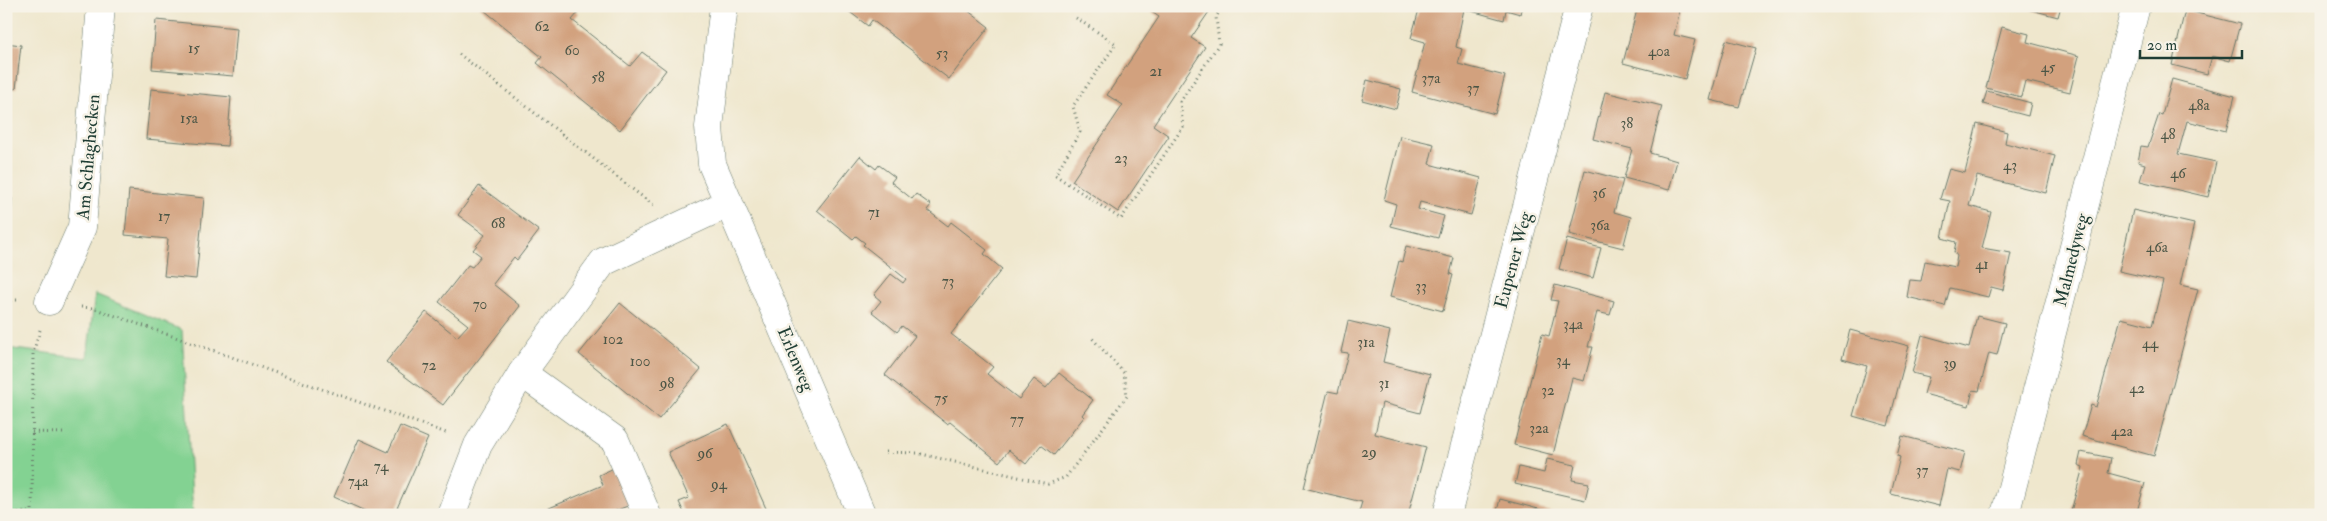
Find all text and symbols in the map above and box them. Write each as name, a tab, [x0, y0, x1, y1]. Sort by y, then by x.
house number: 62	[534, 17, 550, 36]
scale bar	[2140, 28, 2242, 60]
text: 20 m	[2147, 36, 2177, 55]
house number: 15	[188, 39, 200, 58]
house number: 60	[564, 41, 580, 60]
house number: 40a	[1648, 42, 1671, 61]
house number: 53	[936, 44, 948, 63]
house number: 45	[2041, 58, 2056, 77]
house number: 21	[1150, 62, 1162, 81]
house number: 58	[591, 68, 605, 87]
house number: 37a	[1422, 69, 1441, 88]
house number: 37	[1467, 79, 1479, 98]
street label: Am Schlaghecken	[71, 93, 105, 222]
house number: 48a	[2188, 96, 2210, 115]
house number: 15a	[180, 109, 199, 128]
house number: 38	[1621, 114, 1633, 133]
house number: 48	[2160, 125, 2176, 144]
house number: 23	[1114, 149, 1128, 168]
house number: 43	[2003, 156, 2017, 175]
house number: 46	[2170, 164, 2187, 183]
house number: 36	[1592, 184, 1607, 203]
house number: 71	[868, 203, 880, 222]
house number: 17	[158, 207, 170, 226]
street label: Eupener Weg	[1490, 208, 1538, 311]
street label: Malmedyweg	[2049, 210, 2094, 309]
house number: 68	[491, 214, 505, 233]
house number: 36a	[1590, 216, 1611, 235]
house number: 46a	[2146, 238, 2169, 257]
house number: 41	[1975, 255, 1989, 274]
house number: 73	[942, 272, 954, 291]
house number: 33	[1415, 277, 1427, 296]
house number: 70	[473, 295, 487, 314]
house number: 34a	[1563, 315, 1584, 334]
street label: Erlenweg	[772, 323, 820, 396]
house number: 102	[603, 330, 624, 349]
house number: 31a	[1357, 333, 1375, 352]
house number: 44	[2142, 334, 2159, 353]
house number: 34	[1556, 351, 1571, 370]
house number: 100	[630, 352, 650, 371]
house number: 39	[1943, 354, 1957, 373]
house number: 72	[422, 356, 437, 375]
house number: 98	[659, 374, 674, 393]
house number: 31	[1378, 374, 1390, 393]
house number: 42	[2129, 379, 2145, 398]
house number: 32	[1541, 381, 1555, 400]
house number: 75	[934, 389, 948, 408]
house number: 77	[1010, 410, 1024, 429]
house number: 32a	[1529, 419, 1550, 438]
house number: 42a	[2111, 422, 2134, 441]
house number: 29	[1361, 443, 1377, 462]
house number: 96	[696, 444, 714, 463]
house number: 74	[374, 457, 389, 476]
house number: 37	[1916, 461, 1928, 480]
house number: 74a	[348, 472, 369, 491]
house number: 94	[710, 475, 728, 494]

